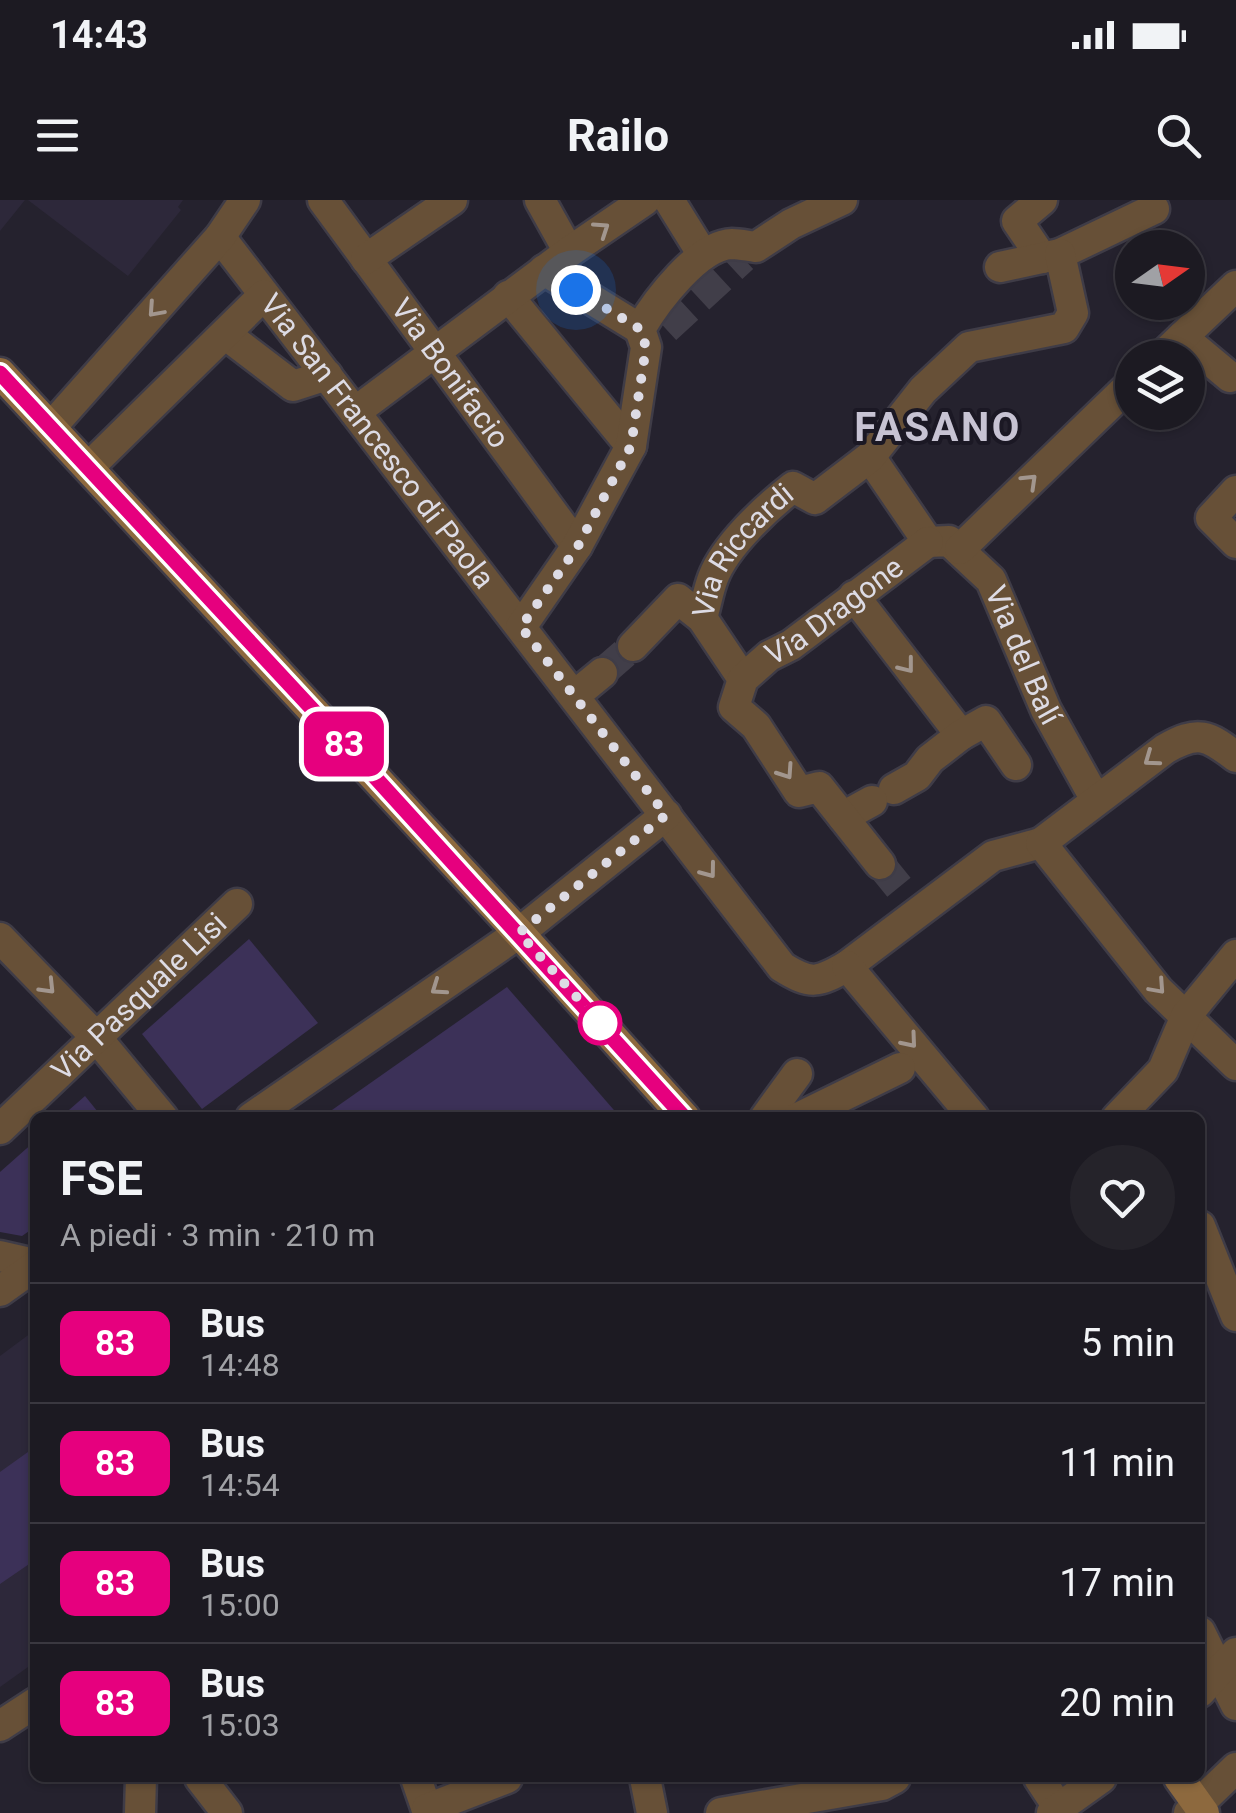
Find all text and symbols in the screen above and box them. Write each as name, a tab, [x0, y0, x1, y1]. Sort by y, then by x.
text: 14:43	[50, 13, 148, 57]
icon: menu	[30, 108, 85, 163]
icon: search	[1151, 108, 1206, 163]
text: Railo	[567, 109, 669, 162]
one-way arrow	[591, 223, 610, 241]
north arrow	[1115, 230, 1205, 320]
map controls	[1115, 230, 1205, 430]
your location	[551, 265, 601, 315]
street label: Via San Francesco di Paola	[254, 287, 502, 595]
street label: Via Bonifacio	[384, 291, 517, 455]
one-way arrow	[149, 298, 167, 317]
button: layers	[1115, 340, 1205, 430]
district label: FASANO	[854, 404, 1022, 451]
one-way arrow	[1019, 475, 1037, 493]
street label: Via Riccardi	[685, 476, 800, 621]
street label: Via Dragone	[759, 549, 910, 672]
street label: Via del Balí	[978, 580, 1069, 732]
one-way arrow	[896, 654, 913, 672]
line badge: 83	[299, 712, 389, 776]
text: 83	[324, 724, 364, 765]
one-way arrow	[1144, 747, 1162, 765]
one-way arrow	[773, 761, 792, 779]
one-way arrow	[697, 860, 714, 878]
street label: Via Pasquale Lisi	[44, 905, 233, 1087]
one-way arrow	[36, 975, 54, 993]
one-way arrow	[1146, 975, 1164, 994]
one-way arrow	[431, 976, 449, 995]
unlabelled marker	[579, 1002, 621, 1044]
one-way arrow	[898, 1029, 916, 1048]
button: heart	[1070, 1145, 1175, 1250]
text: FSE	[60, 1150, 143, 1207]
text: A piedi · 3 min · 210 m	[60, 1216, 375, 1254]
text: Bus	[200, 1302, 265, 1346]
text: 5 min	[1081, 1321, 1175, 1365]
text: 83	[95, 1323, 135, 1364]
text: 14:48	[200, 1346, 280, 1384]
text: Bus	[200, 1422, 265, 1466]
text: 11 min	[1059, 1441, 1175, 1485]
text: 83	[95, 1443, 135, 1484]
text: 14:54	[200, 1466, 280, 1504]
text: Bus	[200, 1542, 265, 1586]
text: 17 min	[1059, 1561, 1175, 1605]
text: 83	[95, 1563, 135, 1604]
text: 15:00	[200, 1586, 280, 1624]
text: Bus	[200, 1662, 265, 1706]
text: 20 min	[1059, 1681, 1175, 1725]
text: 83	[95, 1683, 135, 1724]
text: 15:03	[200, 1706, 280, 1744]

